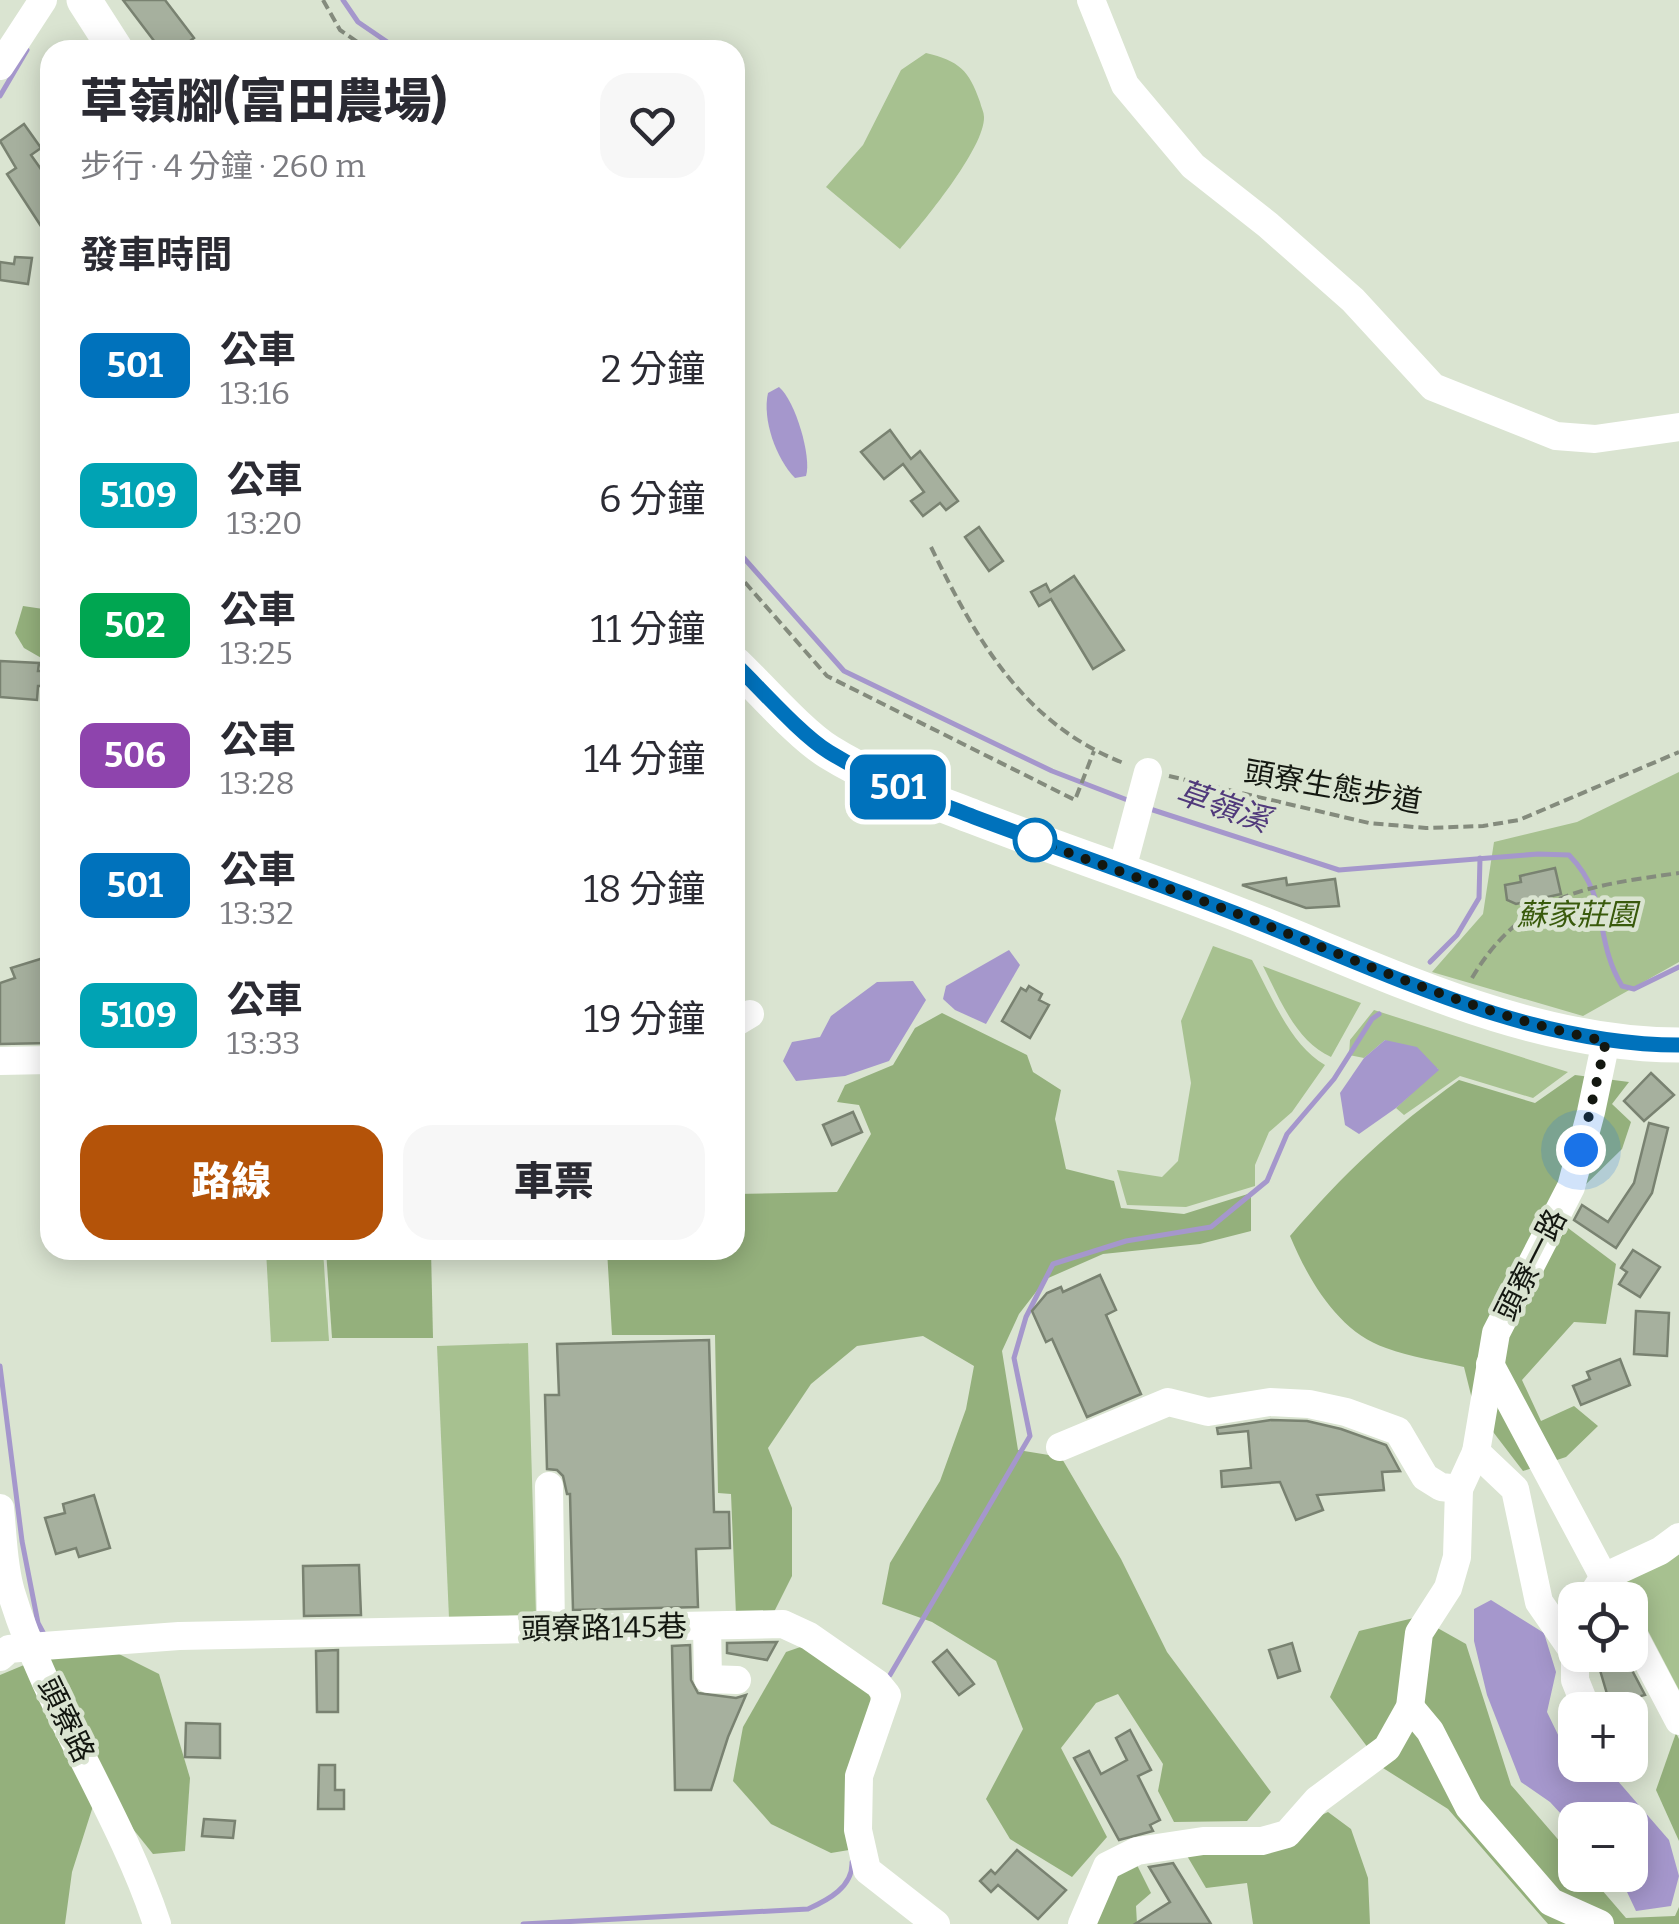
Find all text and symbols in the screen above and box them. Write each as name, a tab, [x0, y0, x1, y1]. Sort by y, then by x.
text: 草嶺腳(富田農場)	[80, 73, 447, 131]
button: heart	[600, 73, 705, 178]
text: 步行 · 4 分鐘 · 260 m	[80, 147, 366, 185]
text: 發車時間	[80, 232, 232, 278]
text: 公車	[220, 327, 296, 373]
text: 501	[107, 344, 163, 386]
text: 2 分鐘	[601, 346, 705, 392]
text: 13:16	[220, 374, 290, 412]
text: 公車	[227, 457, 303, 503]
text: 5109	[100, 474, 177, 516]
text: 6 分鐘	[599, 476, 705, 522]
text: 13:20	[227, 504, 303, 542]
text: 公車	[220, 587, 296, 633]
text: 502	[104, 604, 166, 646]
text: 11 分鐘	[591, 606, 705, 652]
text: 13:25	[220, 634, 292, 672]
text: 公車	[220, 717, 296, 763]
text: 506	[104, 734, 166, 776]
text: 14 分鐘	[584, 736, 705, 782]
line badge: 501	[840, 754, 956, 820]
street label: 頭寮生態步道	[1241, 754, 1425, 820]
text: 13:28	[220, 764, 295, 802]
text: 501	[870, 766, 926, 808]
water label: 草嶺溪	[1171, 772, 1278, 841]
unlabelled marker	[1014, 819, 1056, 861]
text: 公車	[220, 847, 296, 893]
text: 501	[107, 864, 163, 906]
text: 18 分鐘	[583, 866, 705, 912]
text: 13:32	[220, 894, 294, 932]
park label: 蘇家莊園	[1517, 897, 1641, 933]
text: 公車	[227, 977, 303, 1023]
text: 5109	[100, 994, 177, 1036]
text: 19 分鐘	[584, 996, 705, 1042]
text: 13:33	[227, 1024, 301, 1062]
button: 路線	[80, 1125, 383, 1240]
button: 車票	[403, 1125, 705, 1240]
your location	[1556, 1125, 1606, 1175]
street label: 頭寮一路	[1488, 1203, 1574, 1327]
map controls	[1558, 1582, 1648, 1892]
button: locate	[1558, 1582, 1648, 1672]
street label: 頭寮路145巷	[521, 1609, 687, 1647]
street label: 頭寮路	[30, 1672, 102, 1768]
button: +	[1558, 1692, 1648, 1782]
button: −	[1558, 1802, 1648, 1892]

